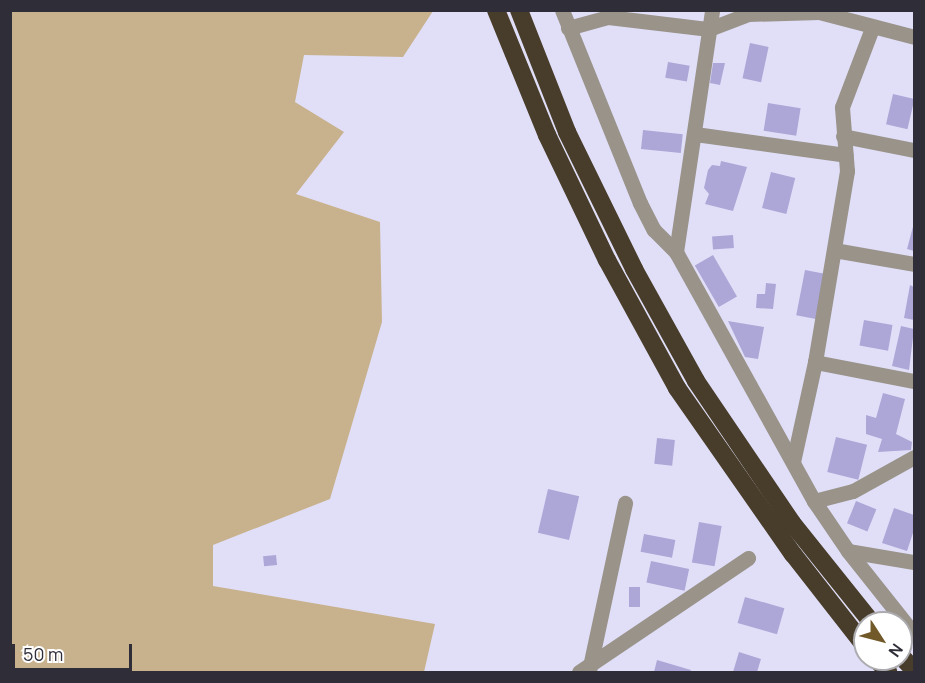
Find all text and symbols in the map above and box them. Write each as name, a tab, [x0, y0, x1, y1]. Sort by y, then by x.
north arrow	[853, 611, 913, 671]
scale bar	[15, 632, 135, 670]
text: N	[884, 639, 908, 662]
text: 50 m	[23, 642, 63, 666]

